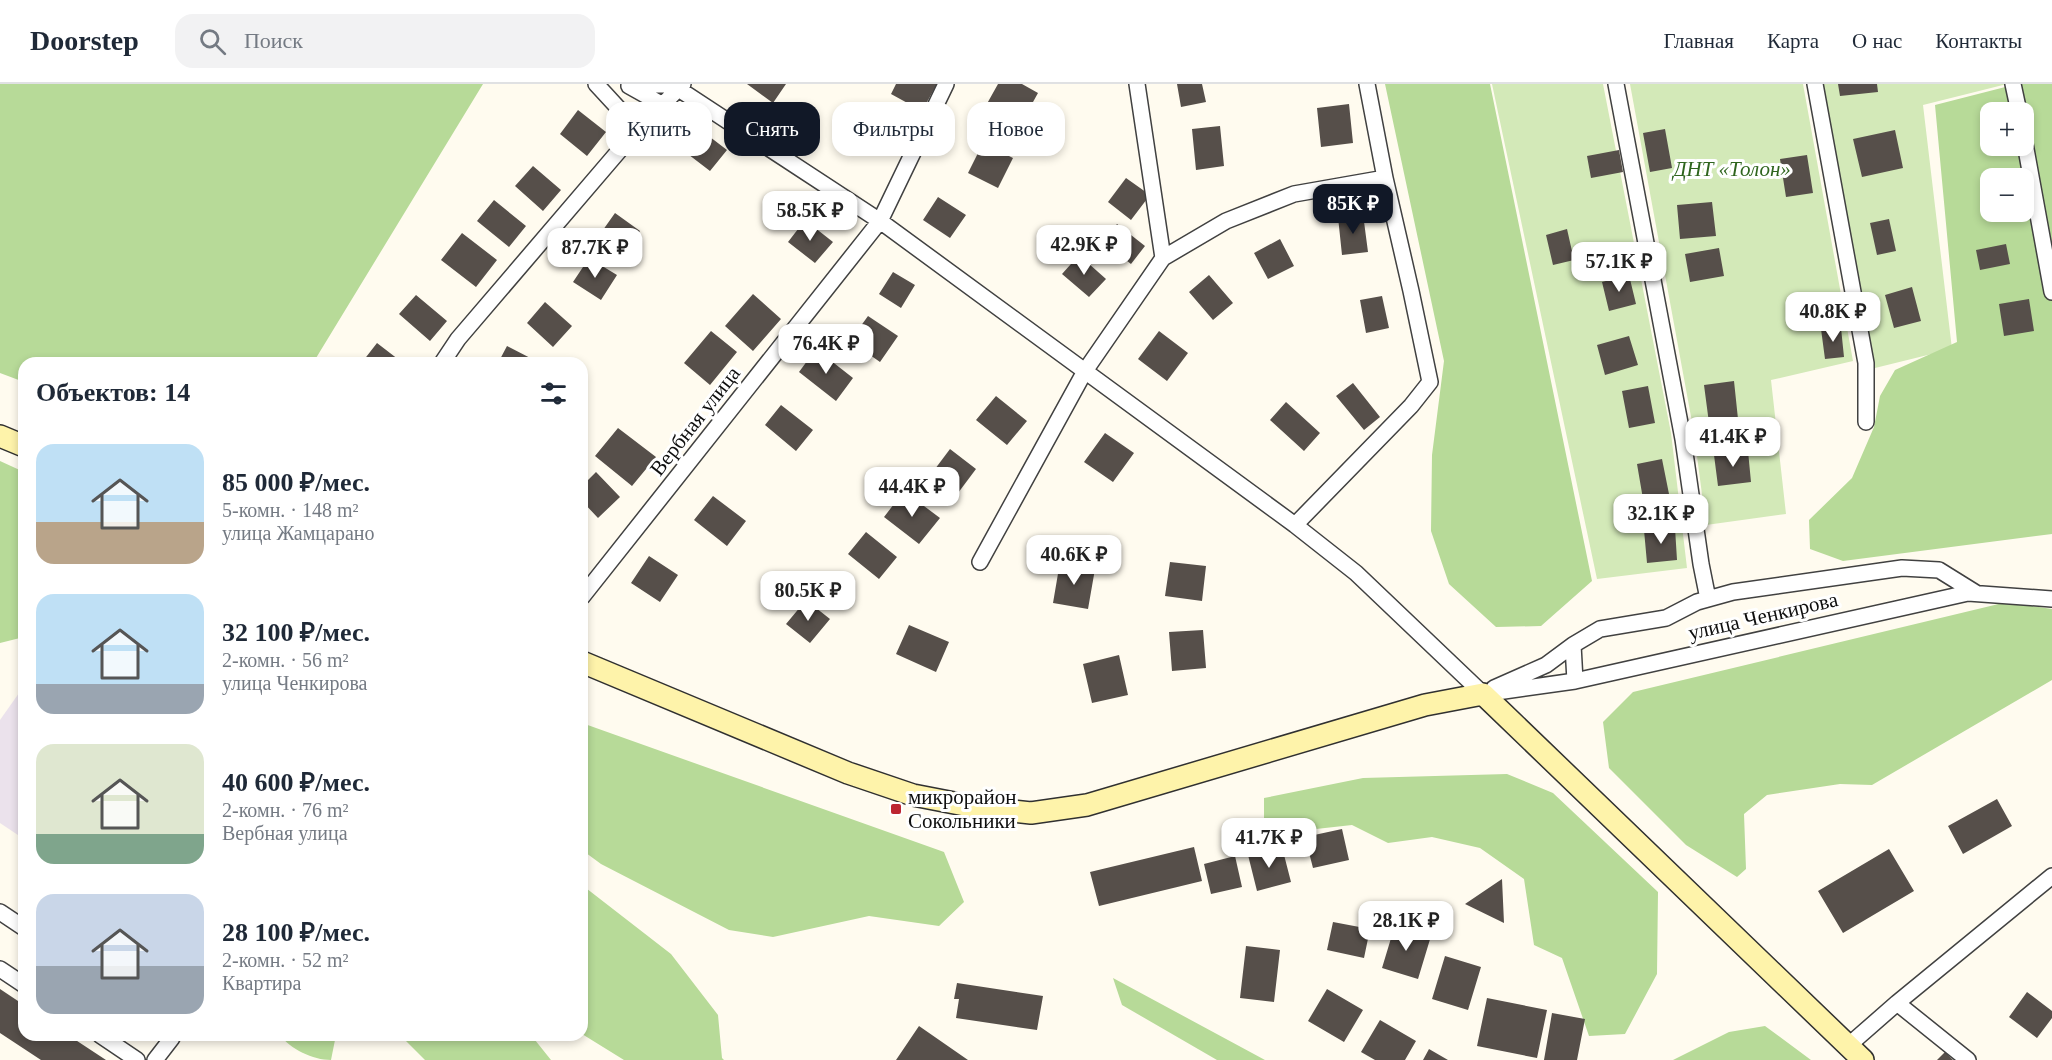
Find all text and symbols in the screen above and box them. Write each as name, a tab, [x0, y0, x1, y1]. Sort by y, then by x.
search box	[175, 14, 595, 68]
text: Doorstep	[30, 25, 139, 56]
icon: search	[196, 25, 229, 58]
text: Поиск	[244, 28, 303, 53]
text: Главная	[1664, 29, 1734, 53]
text: Карта	[1767, 29, 1819, 53]
text: О нас	[1852, 29, 1902, 53]
text: Контакты	[1935, 29, 2022, 53]
chip: Купить	[606, 102, 712, 156]
chip: Снять	[724, 102, 820, 156]
chip: Фильтры	[832, 102, 955, 156]
chip: Новое	[967, 102, 1065, 156]
map controls	[1980, 102, 2034, 222]
button: +	[1980, 102, 2034, 156]
park label: ДНТ «Толон»	[1671, 157, 1791, 181]
button: −	[1980, 168, 2034, 222]
pin: 85K ₽	[1311, 184, 1395, 235]
pin: 58.5K ₽	[755, 191, 865, 242]
text: 85K ₽	[1327, 192, 1379, 214]
text: 58.5K ₽	[776, 199, 844, 221]
pin: 42.9K ₽	[1029, 225, 1139, 276]
pin: 87.7K ₽	[540, 228, 650, 279]
text: 42.9K ₽	[1050, 233, 1118, 255]
text: 87.7K ₽	[561, 236, 629, 258]
pin: 57.1K ₽	[1564, 242, 1674, 293]
text: 57.1K ₽	[1585, 250, 1653, 272]
pin: 40.8K ₽	[1778, 292, 1888, 343]
text: 40.8K ₽	[1799, 300, 1867, 322]
pin: 76.4K ₽	[771, 324, 881, 375]
text: 76.4K ₽	[792, 332, 860, 354]
street label: Вербная улица	[645, 361, 745, 480]
icon: filters	[537, 377, 570, 410]
text: Объектов: 14	[36, 378, 190, 407]
pin: 41.4K ₽	[1678, 417, 1788, 468]
text: 41.4K ₽	[1699, 425, 1767, 447]
pin: 44.4K ₽	[857, 467, 967, 518]
icon: home	[84, 468, 156, 540]
text: 85 000 ₽/мес.	[222, 468, 370, 497]
text: 44.4K ₽	[878, 475, 946, 497]
pin: 32.1K ₽	[1606, 494, 1716, 545]
text: 5-комн. · 148 m²	[222, 499, 359, 521]
text: 32.1K ₽	[1627, 502, 1695, 524]
text: улица Жамцарано	[222, 522, 375, 544]
pin: 40.6K ₽	[1019, 535, 1129, 586]
text: 40.6K ₽	[1040, 543, 1108, 565]
pin: 80.5K ₽	[753, 571, 863, 622]
text: 80.5K ₽	[774, 579, 842, 601]
street label: улица Ченкирова	[1686, 587, 1841, 645]
icon: home	[84, 618, 156, 690]
text: 32 100 ₽/мес.	[222, 618, 370, 647]
text: 2-комн. · 56 m²	[222, 649, 349, 671]
text: улица Ченкирова	[222, 672, 367, 694]
icon: home	[84, 768, 156, 840]
text: 40 600 ₽/мес.	[222, 768, 370, 797]
place label: микрорайон Сокольники	[908, 785, 1017, 833]
text: 2-комн. · 76 m²	[222, 799, 349, 821]
marker: микрорайон Сокольники	[889, 802, 903, 816]
pin: 41.7K ₽	[1214, 818, 1324, 869]
text: Вербная улица	[222, 822, 348, 844]
text: 41.7K ₽	[1235, 826, 1303, 848]
pin: 28.1K ₽	[1351, 901, 1461, 952]
text: 28.1K ₽	[1372, 909, 1440, 931]
icon: home	[84, 918, 156, 990]
text: 28 100 ₽/мес.	[222, 918, 370, 947]
text: 2-комн. · 52 m²	[222, 949, 349, 971]
text: Квартира	[222, 972, 301, 994]

